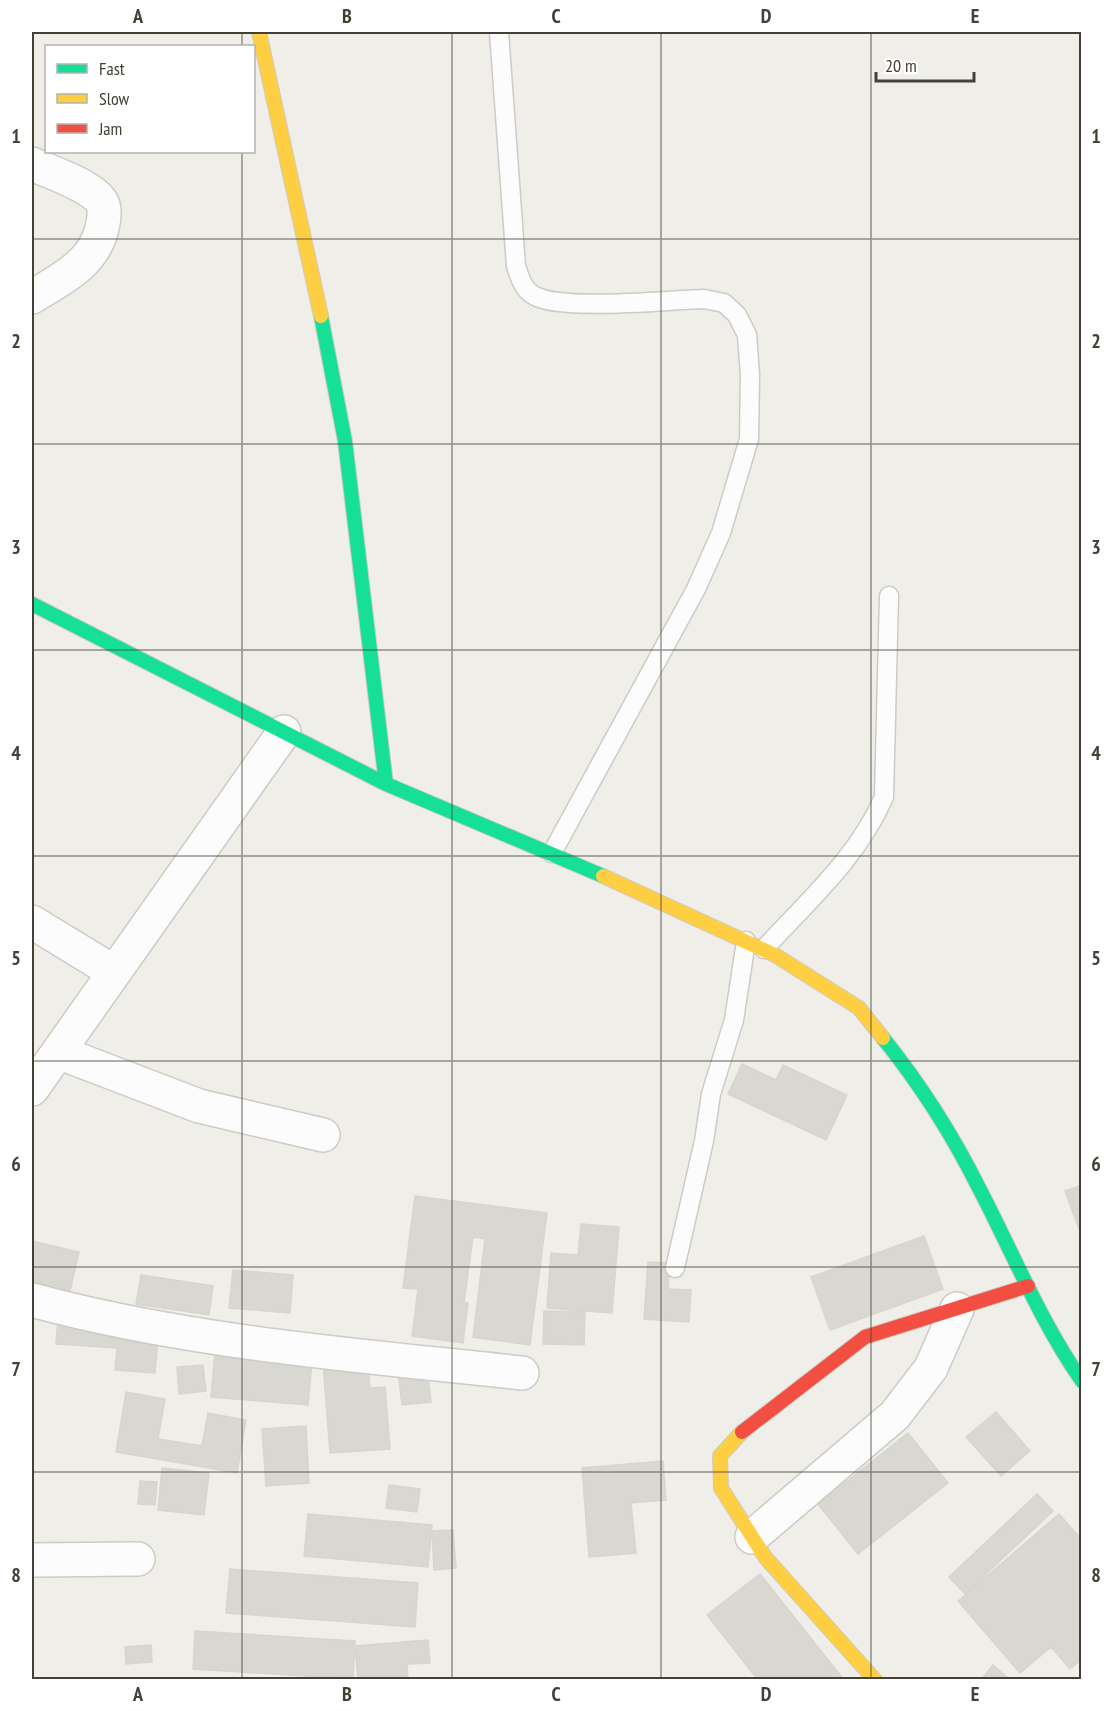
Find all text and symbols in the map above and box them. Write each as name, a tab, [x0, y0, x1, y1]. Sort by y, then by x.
text: A	[132, 3, 144, 29]
text: B	[342, 3, 352, 29]
text: C	[551, 3, 561, 29]
text: D	[761, 3, 772, 29]
text: E	[971, 3, 979, 29]
legend	[45, 45, 255, 153]
scale bar	[876, 45, 974, 83]
text: 20 m	[885, 54, 917, 77]
text: Fast	[99, 57, 125, 80]
text: Slow	[99, 87, 130, 110]
text: Jam	[98, 117, 122, 140]
text: 1	[11, 123, 21, 149]
text: 1	[1091, 123, 1101, 149]
text: 2	[11, 328, 21, 354]
text: 2	[1091, 328, 1101, 354]
text: 3	[11, 534, 21, 560]
text: 3	[1091, 534, 1101, 560]
text: 4	[11, 740, 21, 766]
text: 4	[1091, 740, 1101, 766]
text: 5	[11, 945, 21, 971]
text: 5	[1091, 945, 1101, 971]
text: 6	[11, 1151, 21, 1177]
text: 6	[1091, 1151, 1101, 1177]
text: 7	[11, 1356, 21, 1382]
text: 7	[1091, 1356, 1101, 1382]
text: 8	[11, 1562, 21, 1588]
text: 8	[1091, 1562, 1101, 1588]
text: A	[132, 1681, 144, 1707]
text: B	[342, 1681, 352, 1707]
text: C	[551, 1681, 561, 1707]
text: D	[761, 1681, 772, 1707]
text: E	[971, 1681, 979, 1707]

